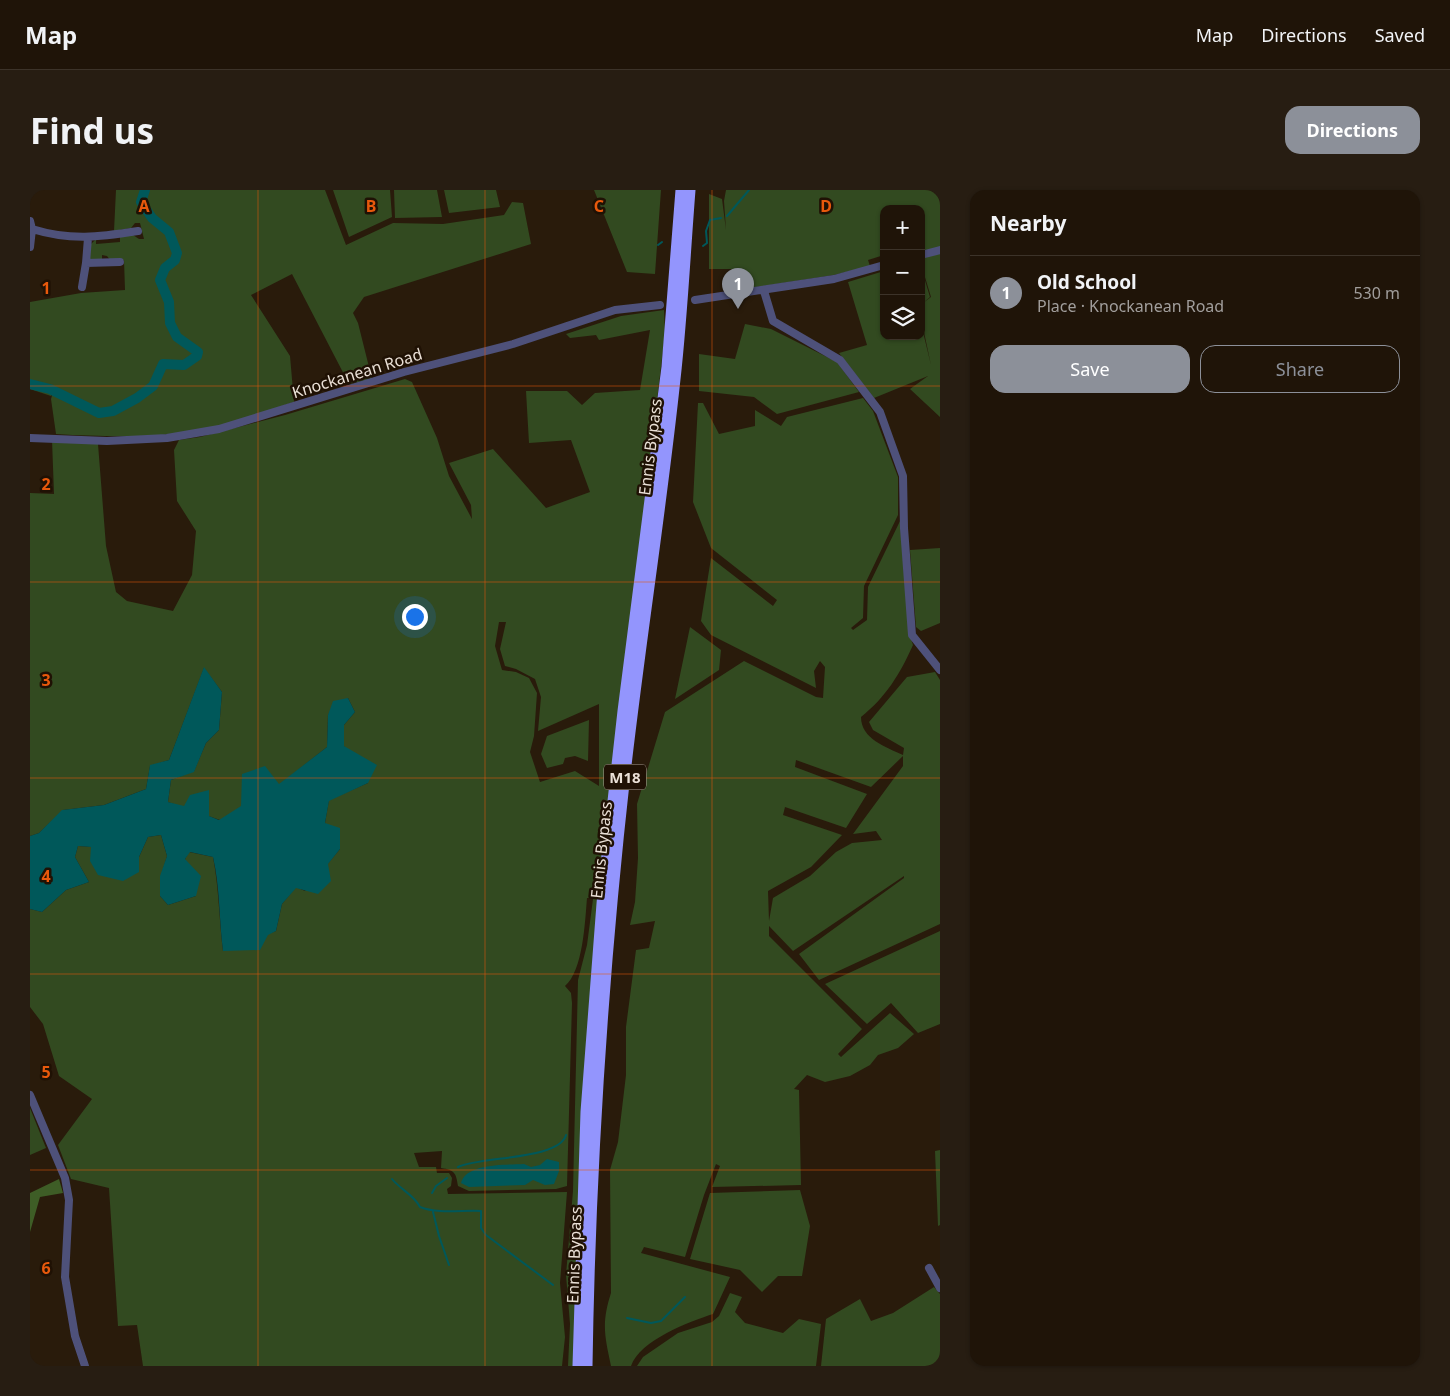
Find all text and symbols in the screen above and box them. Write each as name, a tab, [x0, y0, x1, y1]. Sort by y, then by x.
text: Map	[25, 18, 77, 51]
text: Map	[1196, 23, 1233, 47]
text: Directions	[1261, 23, 1347, 47]
text: Saved	[1375, 23, 1425, 47]
button: Directions	[1285, 106, 1420, 154]
text: Find us	[30, 107, 154, 154]
text: A	[138, 195, 150, 217]
text: B	[366, 195, 376, 217]
text: C	[594, 195, 604, 217]
text: D	[820, 195, 832, 217]
map controls	[880, 205, 925, 340]
button: +	[880, 205, 925, 250]
text: Nearby	[990, 209, 1066, 237]
button: −	[880, 250, 925, 295]
pin: 1	[722, 268, 754, 309]
text: Old School	[1037, 269, 1137, 295]
text: 1	[41, 277, 51, 299]
text: 1	[1001, 282, 1011, 304]
text: 530 m	[1353, 282, 1400, 304]
button: layers	[880, 295, 925, 340]
text: Place · Knockanean Road	[1037, 295, 1224, 317]
street label: Knockanean Road	[289, 343, 425, 403]
button: Save	[990, 345, 1190, 393]
button: Share	[1200, 345, 1400, 393]
street label: Ennis Bypass	[633, 397, 667, 497]
text: 2	[41, 473, 51, 495]
your location	[402, 604, 428, 630]
text: 3	[41, 669, 51, 691]
road number: M18	[604, 764, 646, 790]
street label: Ennis Bypass	[585, 800, 617, 900]
text: 4	[41, 865, 51, 887]
text: 5	[41, 1061, 51, 1083]
street label: Ennis Bypass	[561, 1206, 587, 1304]
text: 6	[41, 1257, 51, 1279]

